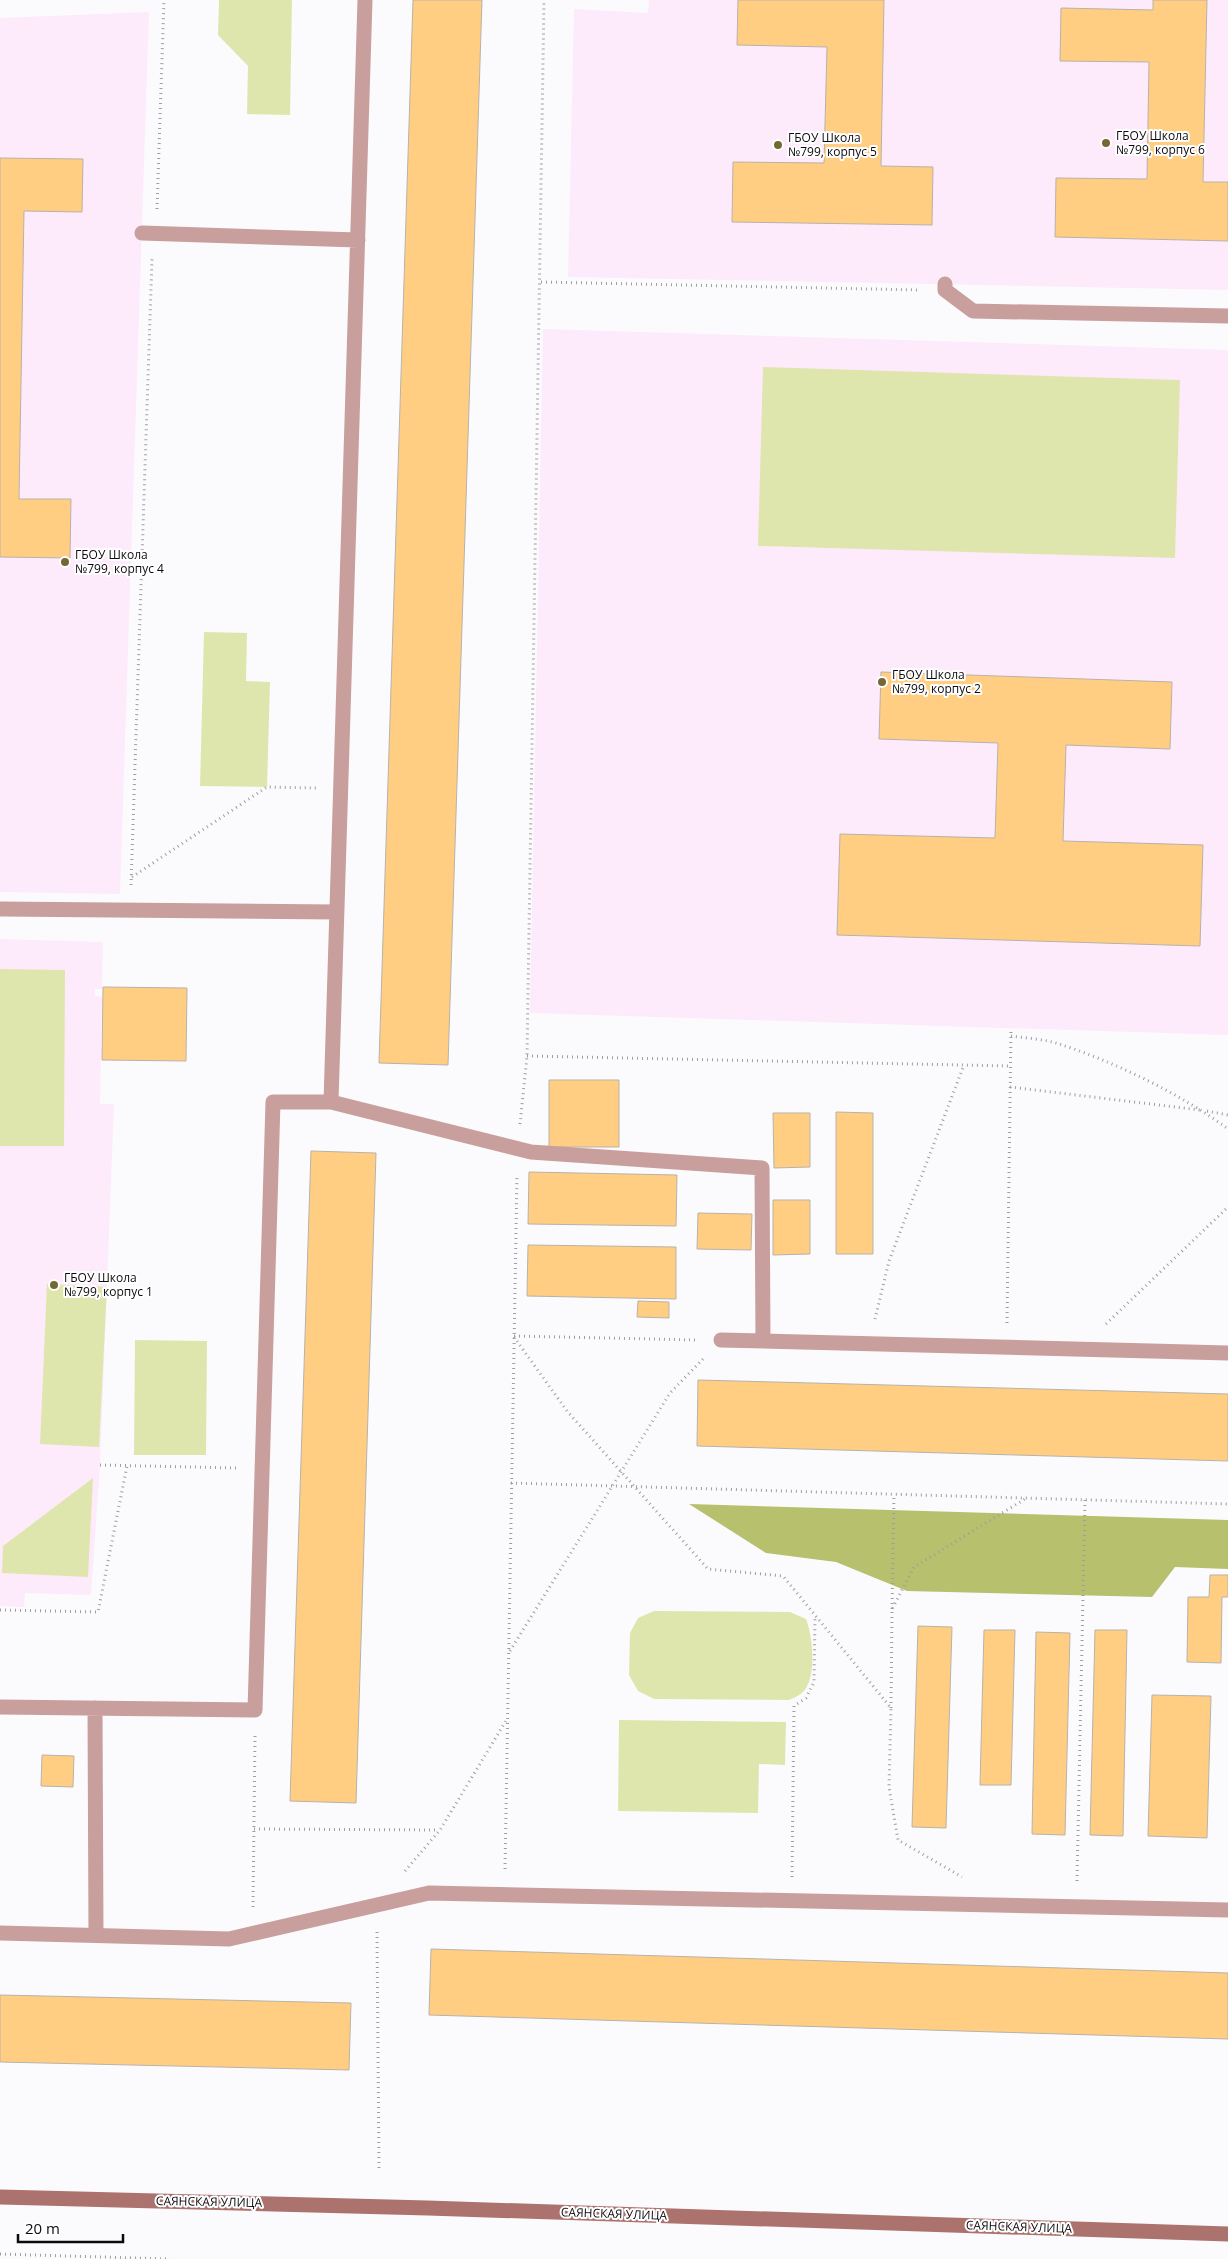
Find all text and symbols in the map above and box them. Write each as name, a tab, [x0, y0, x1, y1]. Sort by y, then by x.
place label: ГБОУ Школа №799, корпус 6	[1116, 127, 1205, 158]
place label: ГБОУ Школа №799, корпус 5	[788, 129, 877, 160]
marker: ГБОУ Школа №799, корпус 6	[1100, 137, 1112, 149]
marker: ГБОУ Школа №799, корпус 5	[772, 139, 784, 151]
place label: ГБОУ Школа №799, корпус 4	[75, 546, 164, 577]
marker: ГБОУ Школа №799, корпус 4	[59, 556, 71, 568]
place label: ГБОУ Школа №799, корпус 2	[892, 666, 981, 697]
marker: ГБОУ Школа №799, корпус 2	[876, 676, 888, 688]
place label: ГБОУ Школа №799, корпус 1	[64, 1269, 153, 1300]
marker: ГБОУ Школа №799, корпус 1	[48, 1279, 60, 1291]
street label: САЯНСКАЯ УЛИЦА	[156, 2192, 263, 2211]
street label: САЯНСКАЯ УЛИЦА	[561, 2203, 668, 2224]
scale bar	[18, 2212, 122, 2244]
street label: САЯНСКАЯ УЛИЦА	[966, 2216, 1073, 2237]
text: 20 m	[25, 2218, 60, 2238]

